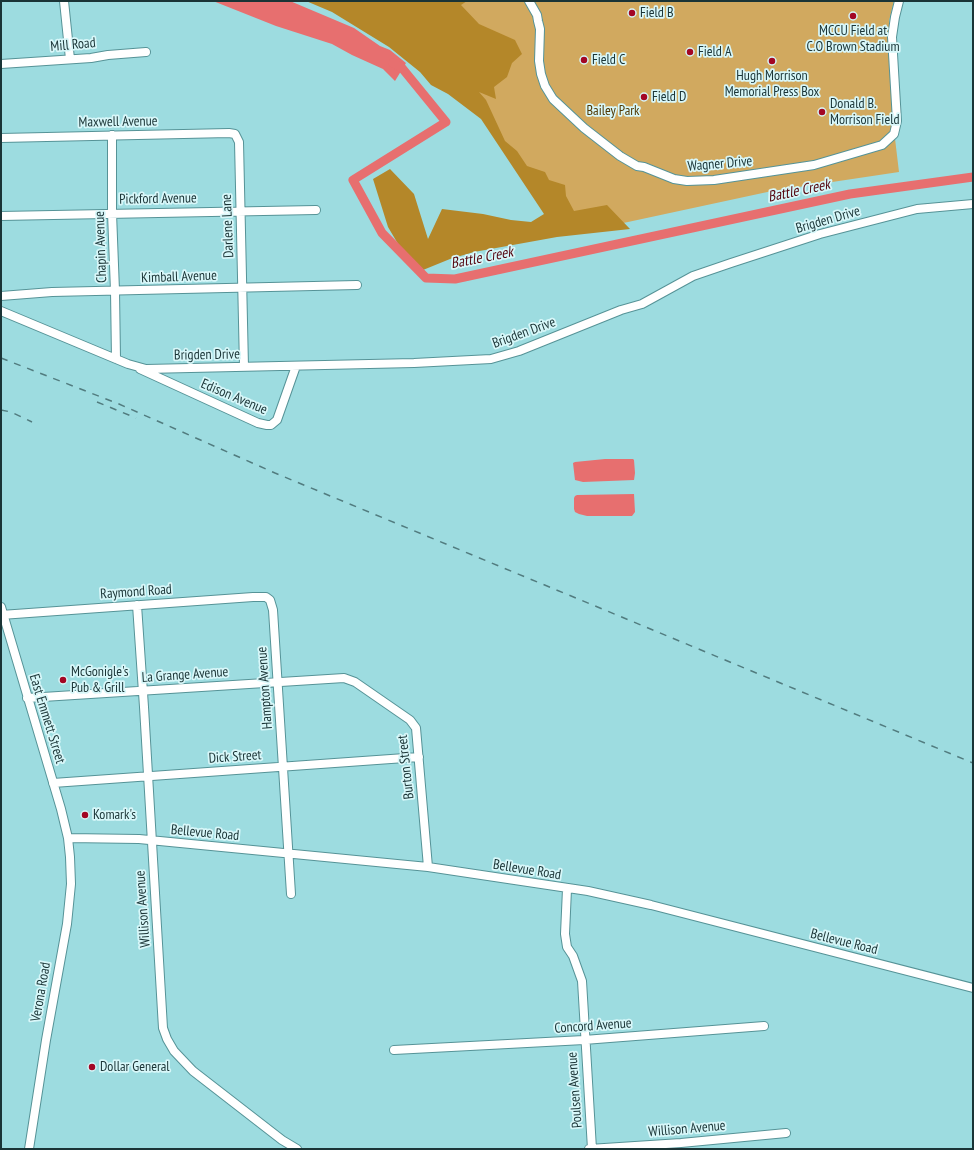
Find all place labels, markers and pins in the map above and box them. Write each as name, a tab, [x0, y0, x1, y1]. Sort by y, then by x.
place label: Field B	[640, 5, 673, 21]
marker: Field B	[627, 8, 637, 18]
marker: MCCU Field at C.O Brown Stadium	[848, 11, 858, 21]
place label: MCCU Field at C.O Brown Stadium	[806, 23, 900, 56]
place label: Field A	[698, 44, 732, 60]
marker: Field A	[685, 47, 695, 57]
place label: Field C	[592, 52, 625, 68]
marker: Field C	[579, 55, 589, 65]
marker: Hugh Morrison Memorial Press Box	[767, 56, 777, 66]
place label: Hugh Morrison Memorial Press Box	[725, 68, 819, 100]
place label: Field D	[652, 89, 686, 105]
marker: Field D	[639, 92, 649, 102]
place label: Donald B. Morrison Field	[830, 96, 899, 128]
marker: Donald B. Morrison Field	[817, 107, 827, 117]
place label: McGonigle's Pub & Grill	[71, 664, 128, 696]
marker: McGonigle's Pub & Grill	[58, 675, 68, 685]
place label: Komark's	[93, 807, 136, 823]
marker: Komark's	[80, 810, 90, 820]
place label: Dollar General	[100, 1059, 170, 1075]
marker: Dollar General	[87, 1062, 97, 1072]

